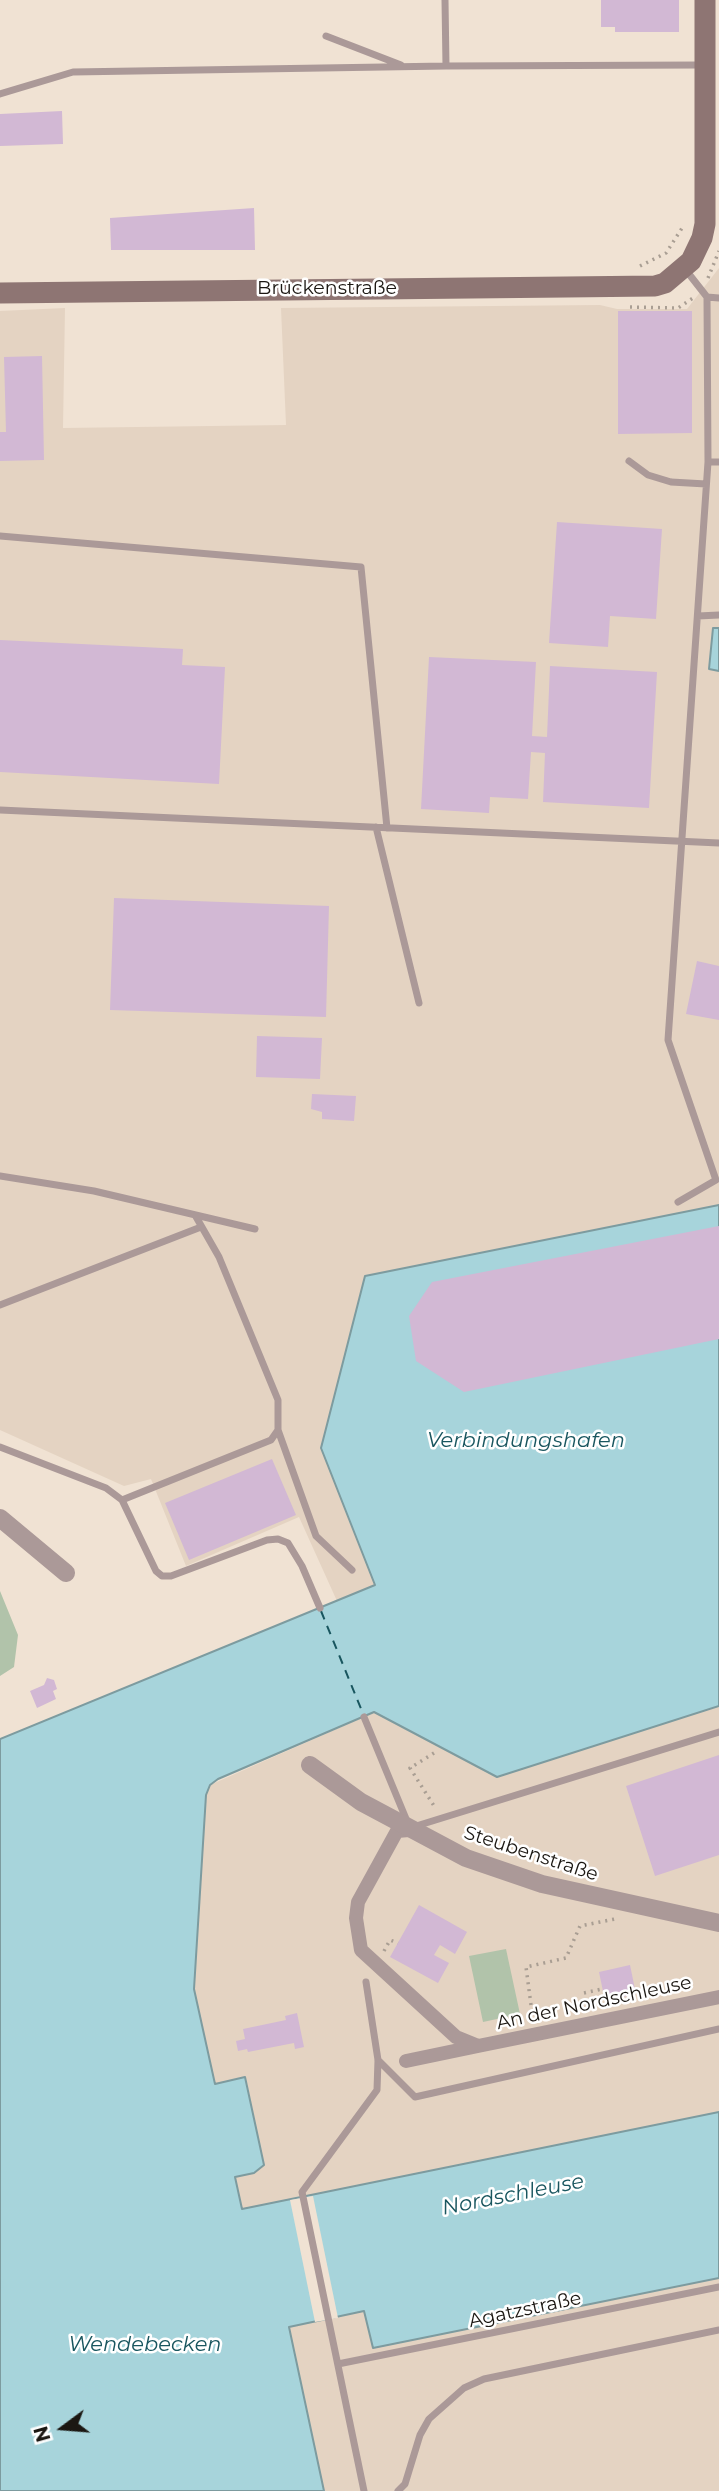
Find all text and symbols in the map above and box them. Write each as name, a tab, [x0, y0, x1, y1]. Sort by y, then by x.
street label: Brückenstraße	[257, 277, 397, 299]
water label: Verbindungshafen	[427, 1428, 625, 1454]
street label: Steubenstraße	[461, 1822, 601, 1886]
street label: An der Nordschleuse	[494, 1971, 694, 2035]
water label: Nordschleuse	[440, 2169, 586, 2221]
street label: Agatzstraße	[467, 2287, 583, 2333]
water label: Wendebecken	[68, 2332, 222, 2358]
north arrow	[28, 2393, 98, 2463]
text: N	[29, 2423, 56, 2444]

